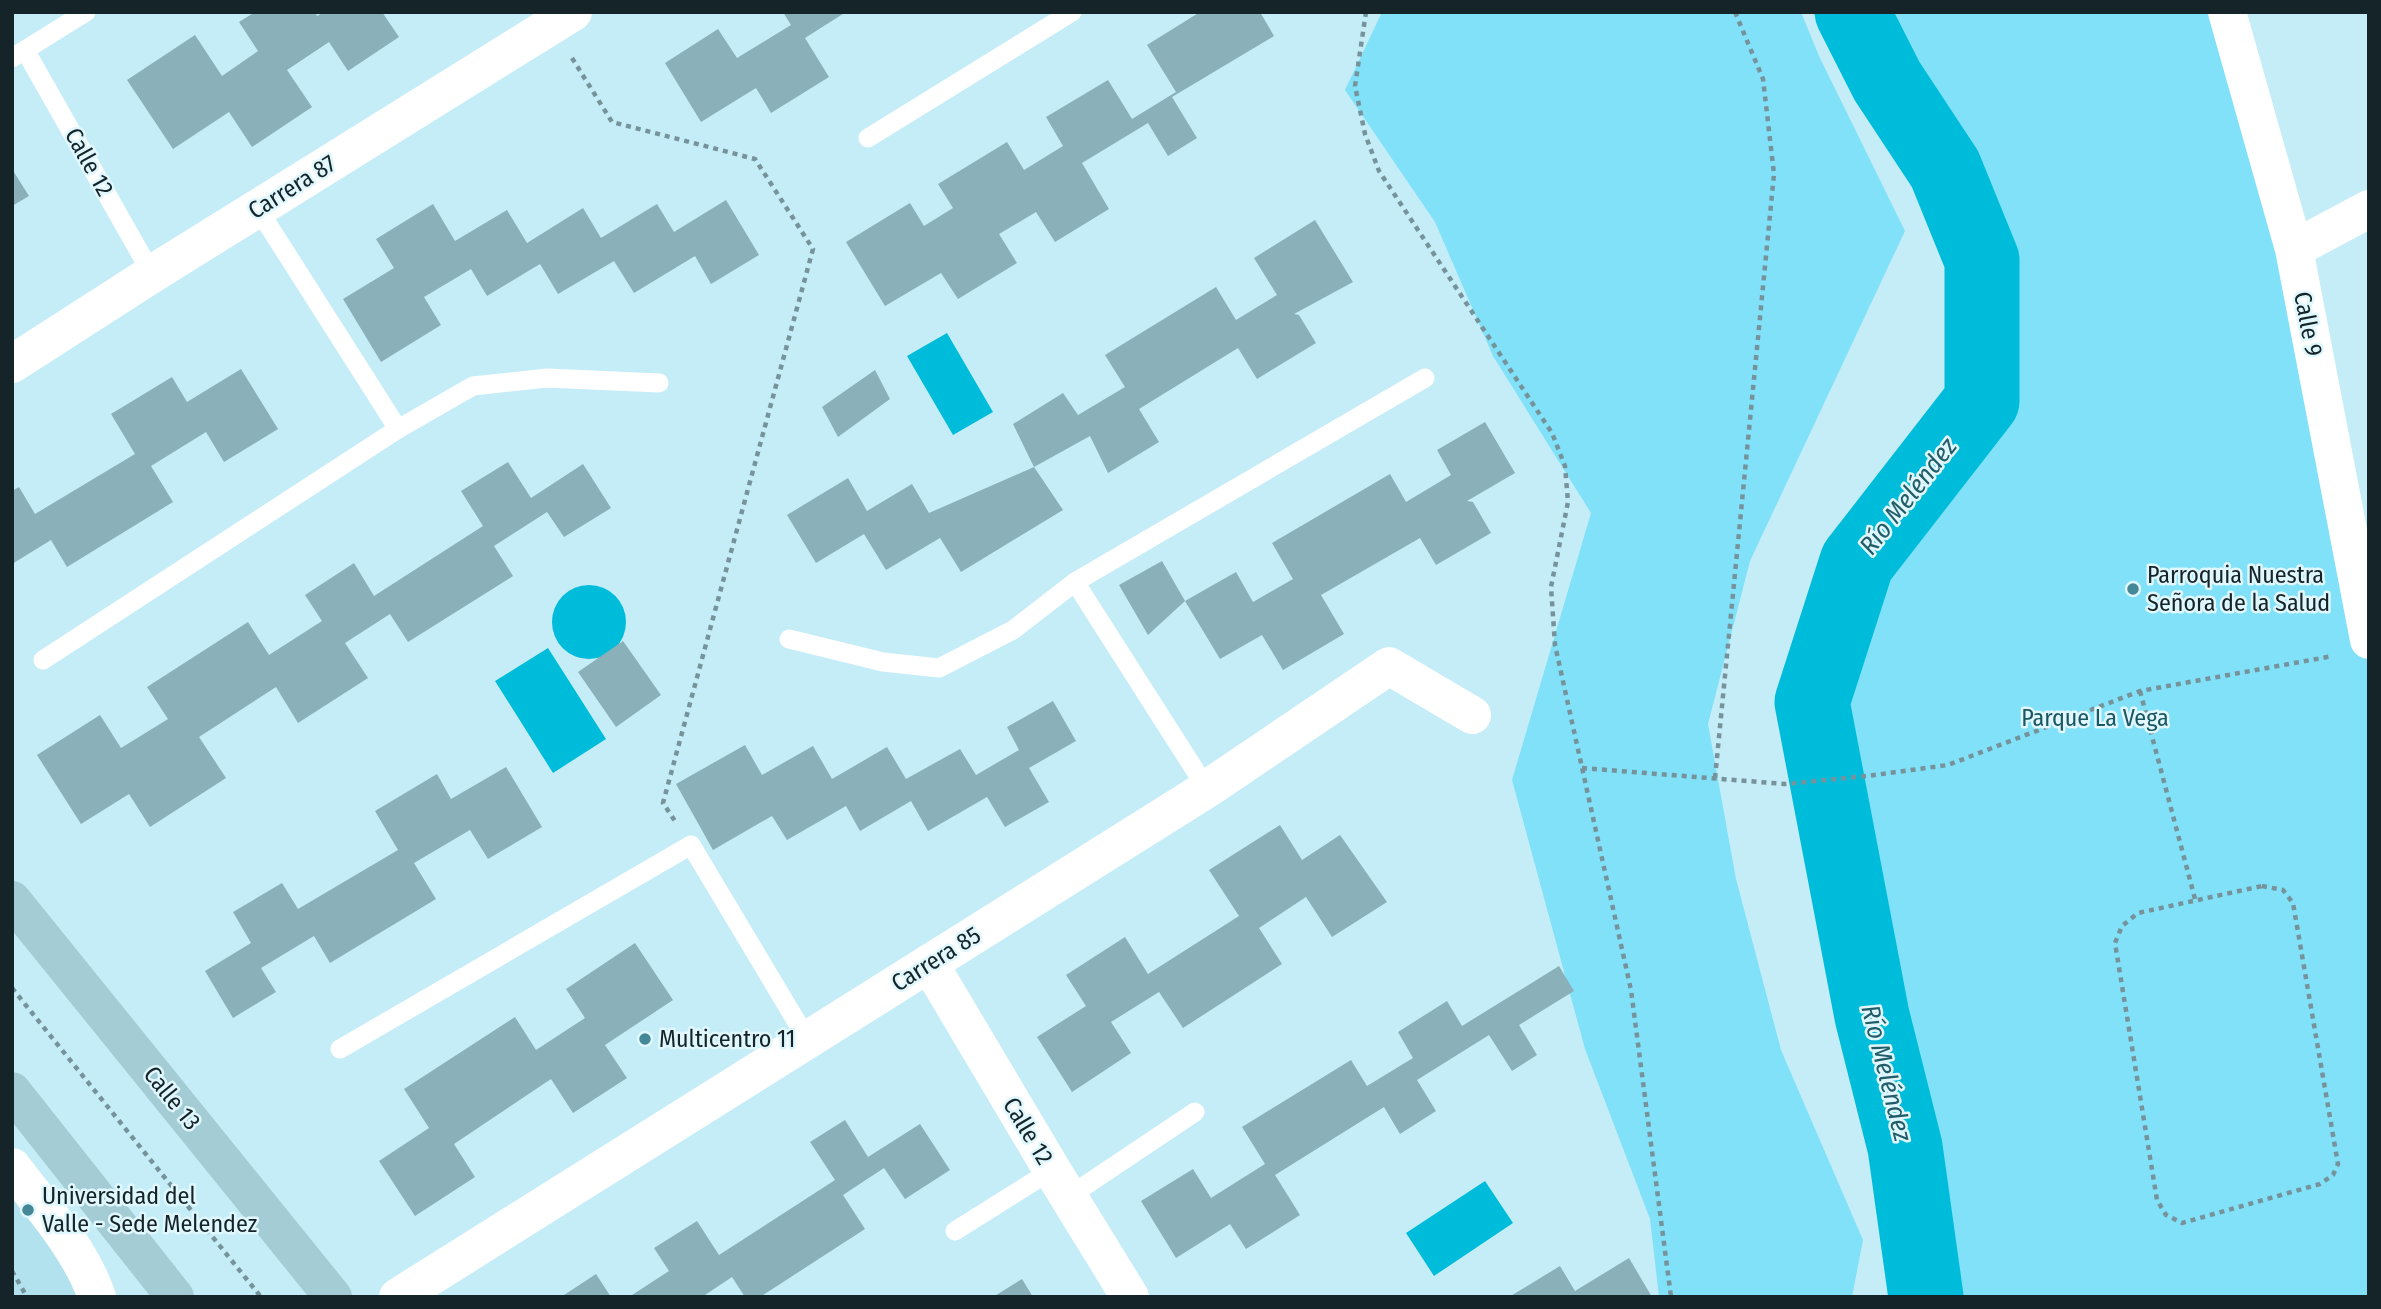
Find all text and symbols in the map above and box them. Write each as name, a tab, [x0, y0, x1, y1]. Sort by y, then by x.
street label: Calle 12	[59, 123, 119, 201]
street label: Carrera 87	[243, 149, 341, 225]
street label: Calle 9	[2288, 289, 2328, 359]
water label: Río Meléndez	[1853, 431, 1964, 561]
place label: Parroquia Nuestra Señora de la Salud	[2147, 561, 2330, 617]
marker: Parroquia Nuestra Señora de la Salud	[2125, 581, 2141, 597]
park label: Parque La Vega	[2021, 704, 2169, 732]
street label: Carrera 85	[886, 921, 986, 997]
water label: Río Meléndez	[1855, 1002, 1919, 1145]
place label: Multicentro 11	[659, 1025, 795, 1053]
marker: Multicentro 11	[637, 1031, 653, 1047]
street label: Calle 13	[138, 1061, 206, 1135]
street label: Calle 12	[997, 1092, 1059, 1170]
place label: Universidad del Valle - Sede Melendez	[42, 1182, 257, 1238]
marker: Universidad del Valle - Sede Melendez	[20, 1202, 36, 1218]

